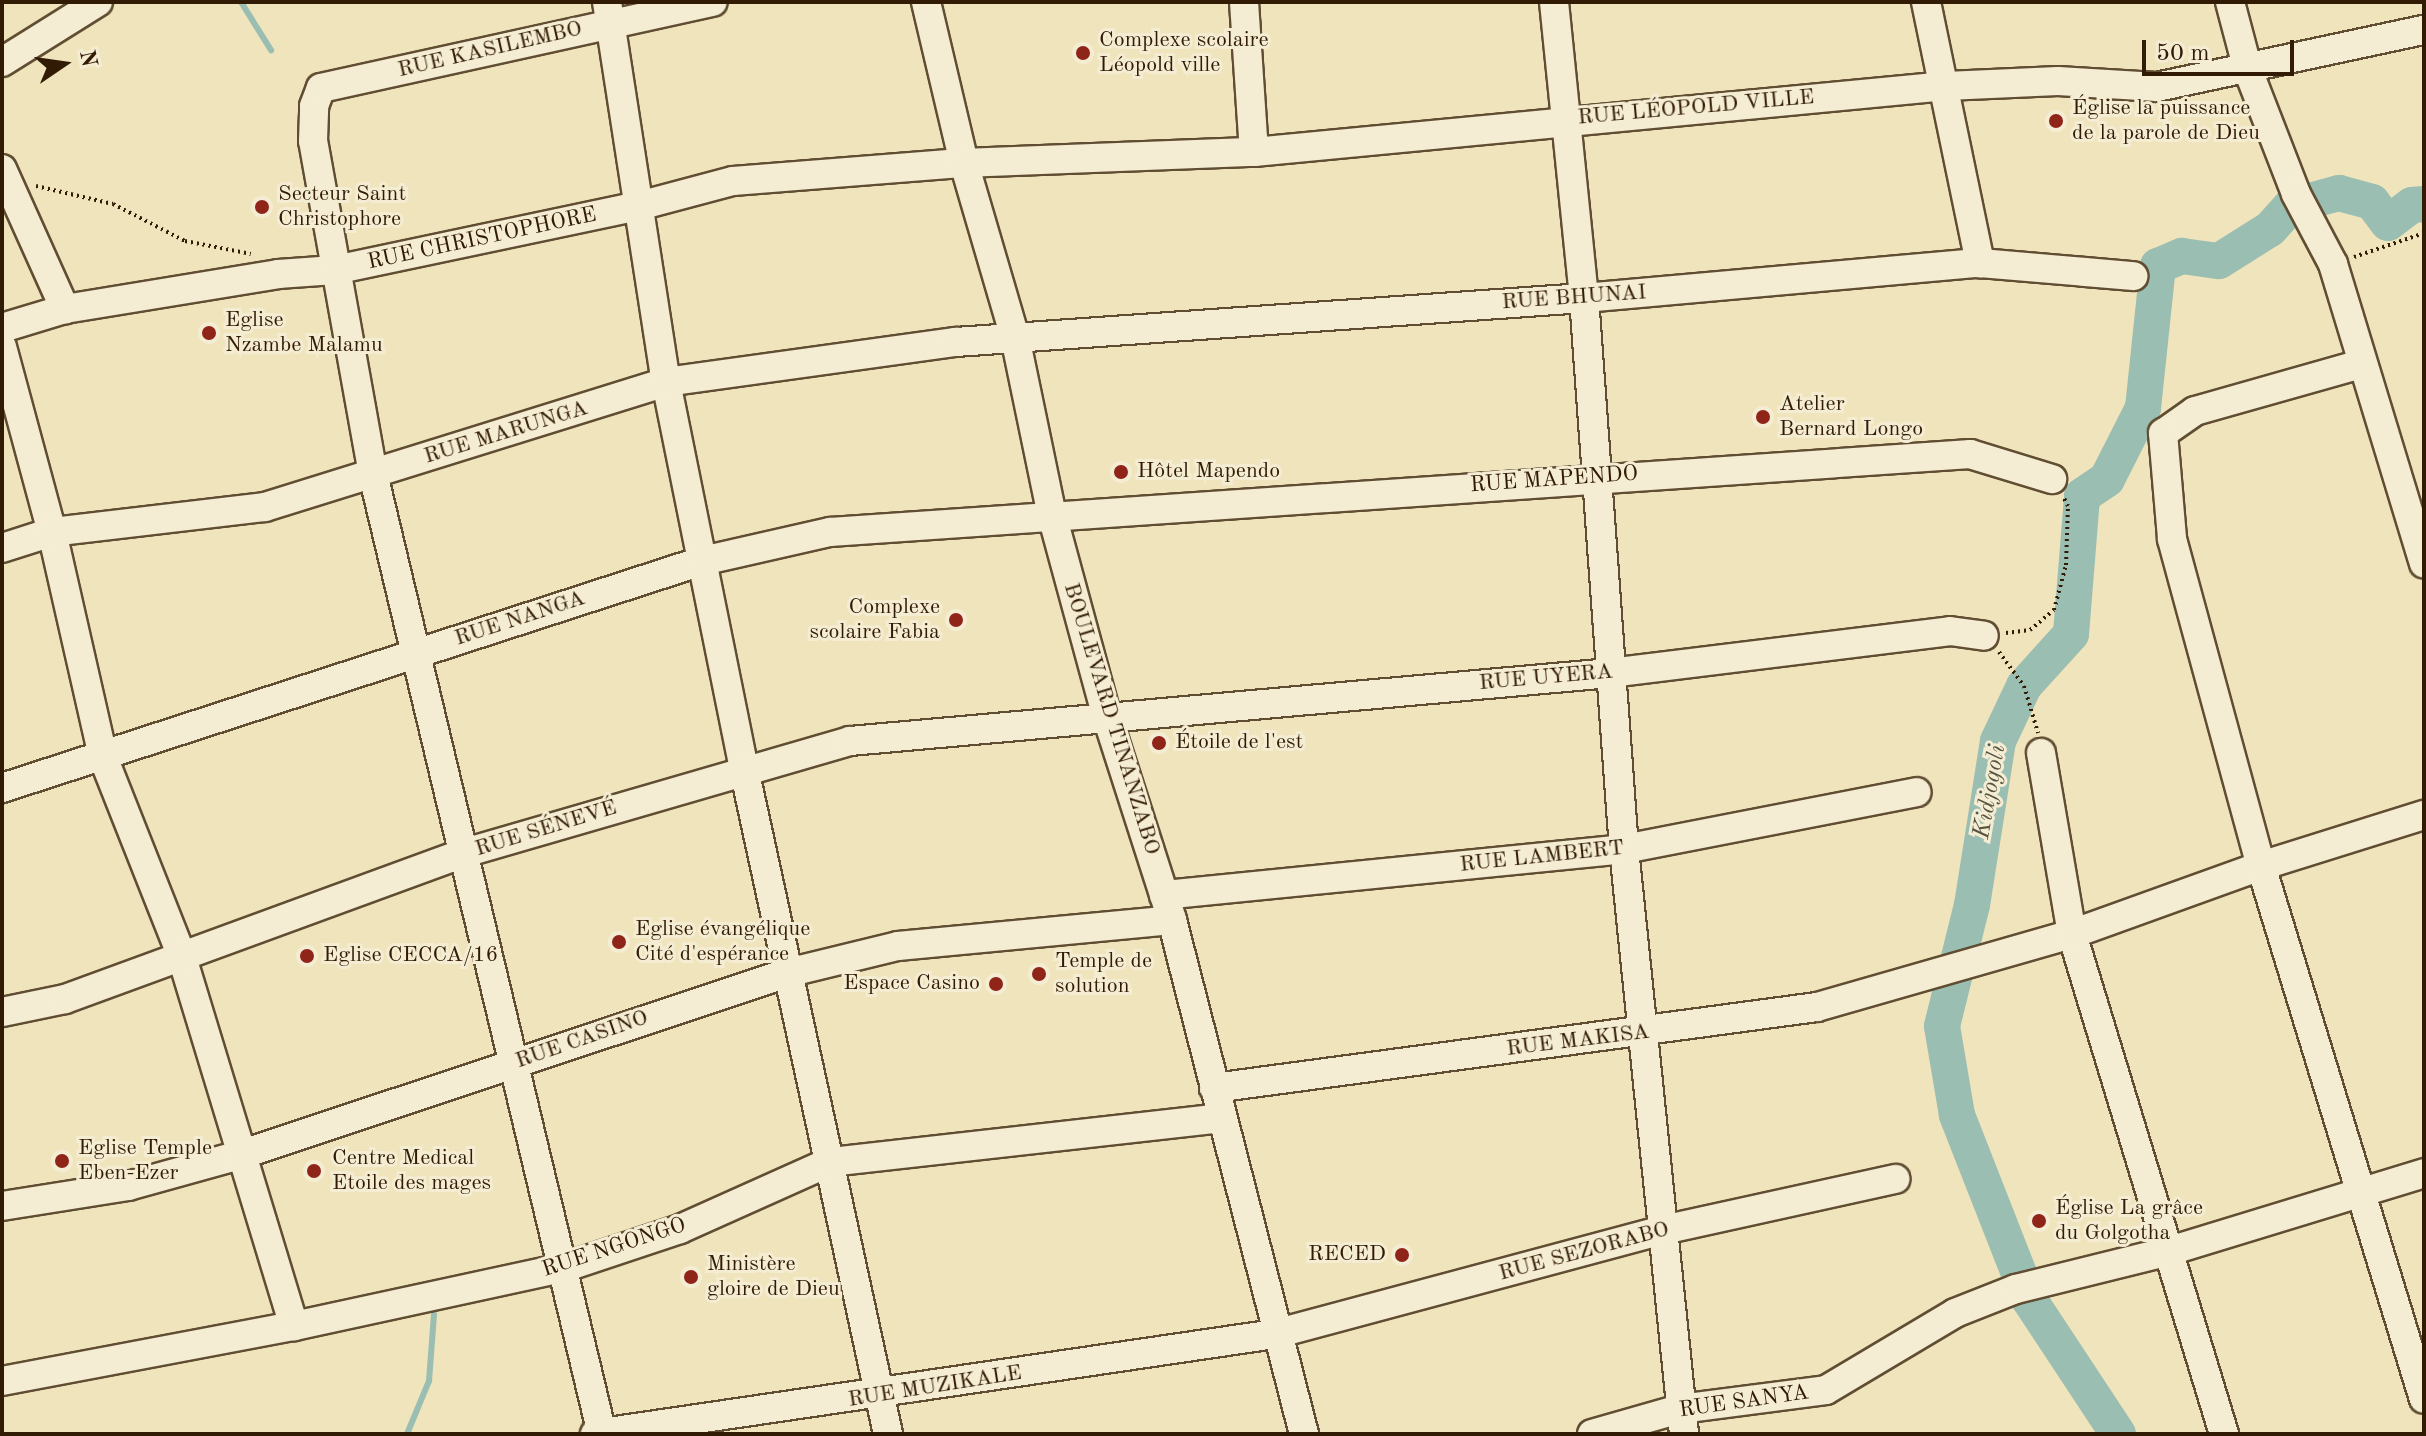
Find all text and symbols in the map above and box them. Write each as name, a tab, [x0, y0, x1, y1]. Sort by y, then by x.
street label: RUE KASILEMBO	[395, 16, 585, 84]
north arrow	[24, 24, 104, 104]
scale bar	[2146, 24, 2298, 74]
place label: Complexe scolaire Léopold ville	[1099, 27, 1269, 78]
text: 50 m	[2156, 42, 2210, 66]
marker: Complexe scolaire Léopold ville	[1074, 44, 1092, 62]
text: N	[75, 48, 100, 69]
street label: RUE LÉOPOLD VILLE	[1577, 84, 1815, 132]
place label: Église la puissance de la parole de Dieu	[2072, 95, 2260, 146]
marker: Église la puissance de la parole de Dieu	[2047, 112, 2065, 130]
place label: Secteur Saint Christophore	[278, 181, 406, 232]
marker: Secteur Saint Christophore	[253, 198, 271, 216]
street label: RUE CHRISTOPHORE	[365, 202, 599, 276]
street label: RUE BHUNAI	[1501, 280, 1647, 316]
place label: Eglise Nzambe Malamu	[225, 307, 383, 358]
marker: Eglise Nzambe Malamu	[200, 324, 218, 342]
place label: Atelier Bernard Longo	[1779, 391, 1923, 442]
street label: RUE MARUNGA	[421, 396, 591, 470]
marker: Atelier Bernard Longo	[1754, 408, 1772, 426]
place label: Hôtel Mapendo	[1137, 459, 1280, 485]
street label: RUE MAPENDO	[1469, 461, 1639, 499]
marker: Hôtel Mapendo	[1112, 463, 1130, 481]
street label: BOULEVARD TINANZABO	[1057, 580, 1165, 858]
street label: RUE NANGA	[452, 586, 588, 652]
place label: Complexe scolaire Fabia	[809, 594, 940, 646]
marker: Complexe scolaire Fabia	[947, 611, 965, 629]
street label: RUE UYERA	[1478, 659, 1614, 697]
place label: Étoile de l'est	[1175, 730, 1303, 756]
marker: Étoile de l'est	[1150, 734, 1168, 752]
water label: Kidjogoli	[1969, 743, 2013, 841]
street label: RUE SÉNEVÉ	[472, 795, 620, 863]
street label: RUE LAMBERT	[1458, 835, 1626, 879]
place label: Eglise évangélique Cité d'espérance	[635, 916, 810, 968]
marker: Eglise évangélique Cité d'espérance	[610, 933, 628, 951]
place label: Eglise CECCA/16	[323, 943, 498, 969]
marker: Eglise CECCA/16	[298, 947, 316, 965]
place label: Temple de solution	[1055, 948, 1152, 1000]
marker: Temple de solution	[1030, 965, 1048, 983]
place label: Espace Casino	[843, 971, 980, 997]
marker: Espace Casino	[987, 975, 1005, 993]
street label: RUE CASINO	[512, 1005, 652, 1075]
street label: RUE MAKISA	[1505, 1019, 1651, 1063]
place label: Eglise Temple Eben-Ezer	[78, 1135, 212, 1186]
place label: Centre Medical Etoile des mages	[332, 1145, 491, 1196]
marker: Eglise Temple Eben-Ezer	[53, 1152, 71, 1170]
marker: Centre Medical Etoile des mages	[303, 1160, 325, 1182]
place label: Église La grâce du Golgotha	[2055, 1195, 2203, 1246]
street label: RUE NGONGO	[539, 1212, 689, 1284]
marker: Église La grâce du Golgotha	[2030, 1212, 2048, 1230]
street label: RUE SEZORABO	[1496, 1217, 1672, 1287]
place label: RECED	[1308, 1242, 1386, 1268]
marker: RECED	[1393, 1246, 1411, 1264]
place label: Ministère gloire de Dieu	[707, 1251, 840, 1302]
marker: Ministère gloire de Dieu	[682, 1268, 700, 1286]
street label: RUE MUZIKALE	[846, 1360, 1024, 1414]
street label: RUE SANYA	[1677, 1380, 1811, 1424]

